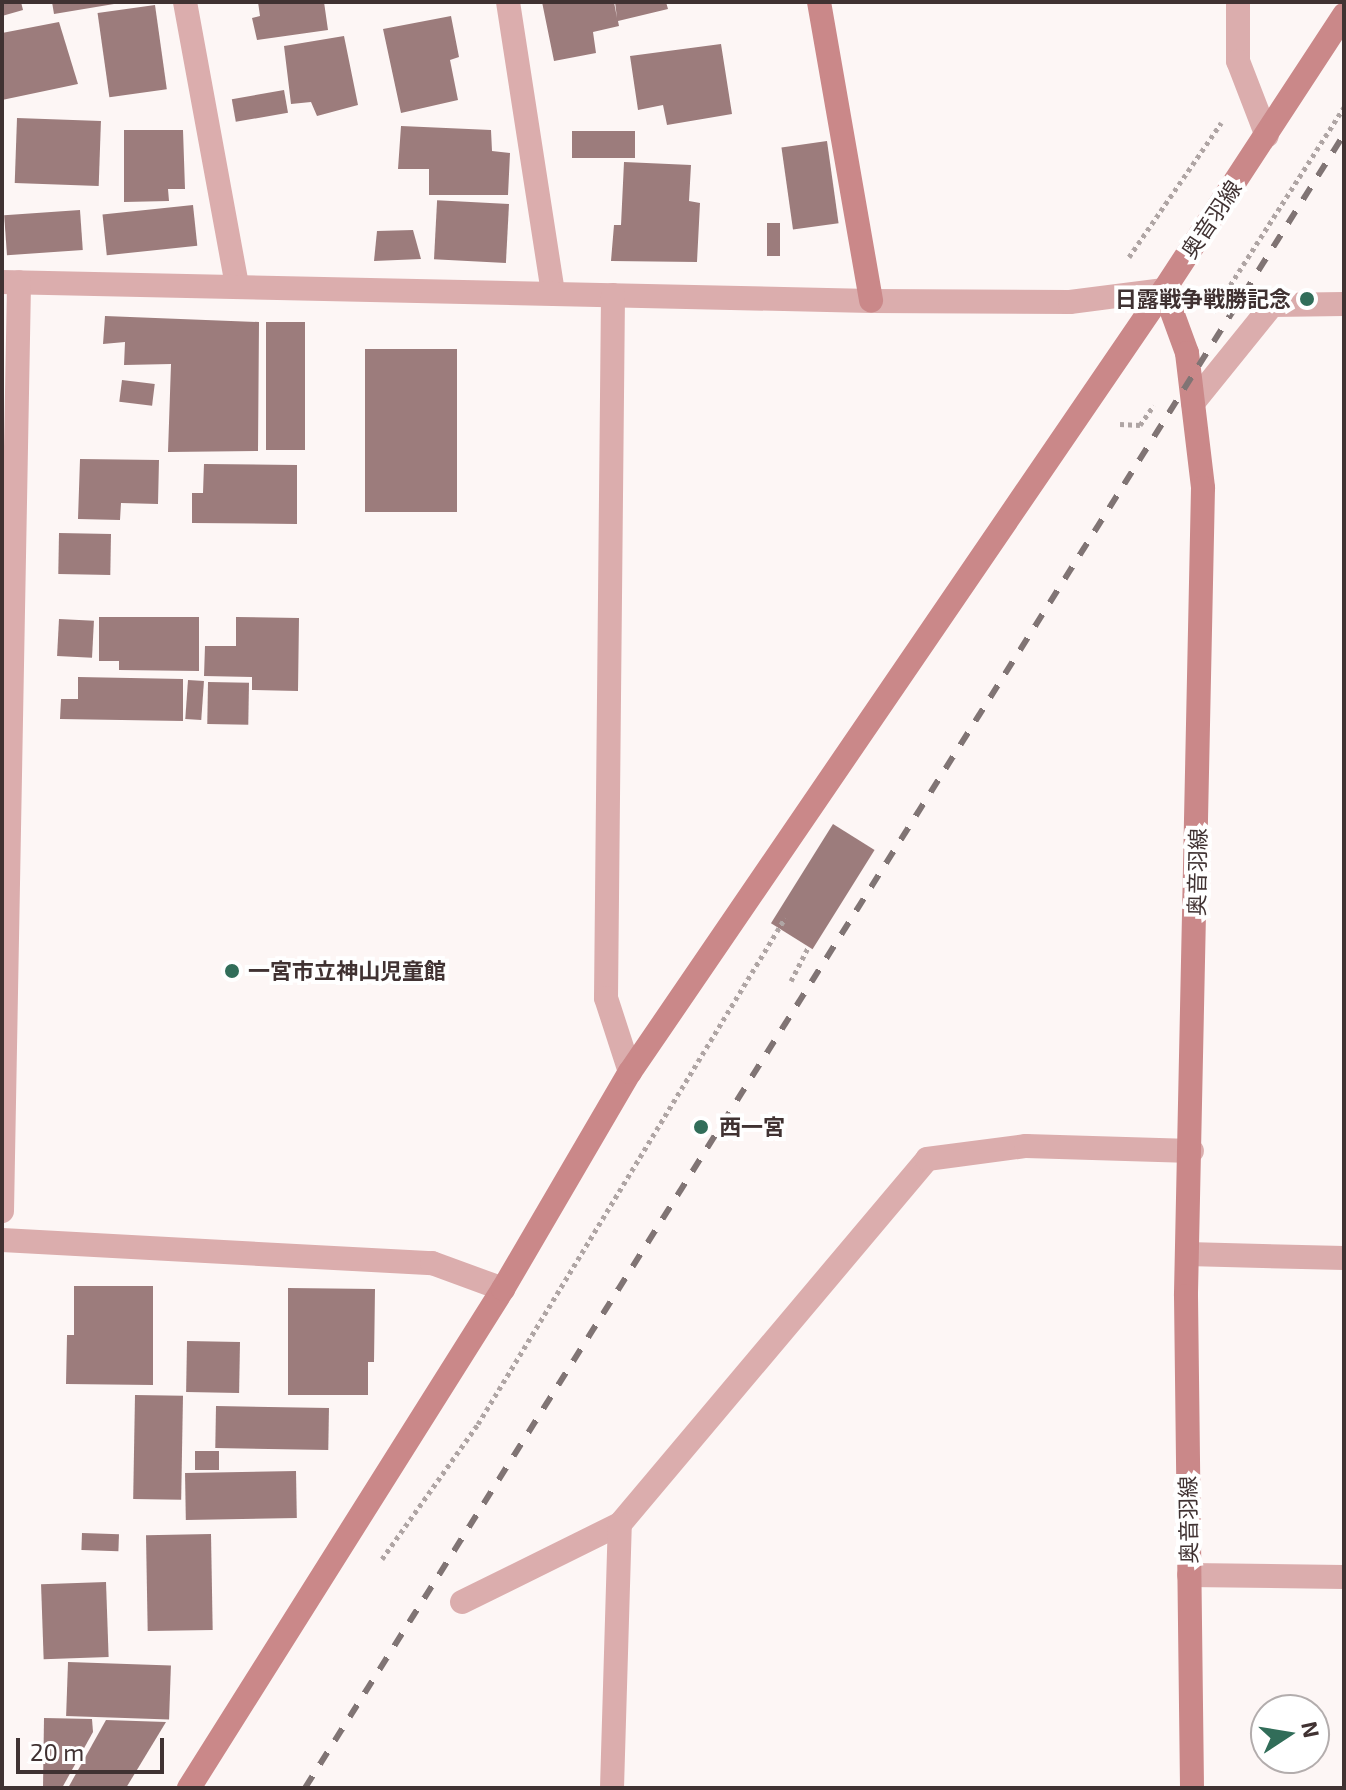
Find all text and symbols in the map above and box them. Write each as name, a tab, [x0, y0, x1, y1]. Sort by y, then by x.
street label: 奥音羽線	[1175, 175, 1247, 263]
place label: 日露戦争戦勝記念	[1115, 286, 1291, 312]
marker: 日露戦争戦勝記念	[1298, 290, 1316, 308]
street label: 奥音羽線	[1183, 828, 1211, 916]
place label: 一宮市立神山児童館	[248, 958, 446, 984]
marker: 一宮市立神山児童館	[223, 962, 241, 980]
place label: 西一宮	[719, 1114, 785, 1140]
marker: 西一宮	[690, 1116, 712, 1138]
street label: 奥音羽線	[1174, 1476, 1202, 1564]
north arrow	[1250, 1694, 1330, 1774]
text: N	[1297, 1719, 1326, 1740]
scale bar	[20, 1722, 168, 1772]
text: 20 m	[30, 1737, 84, 1766]

